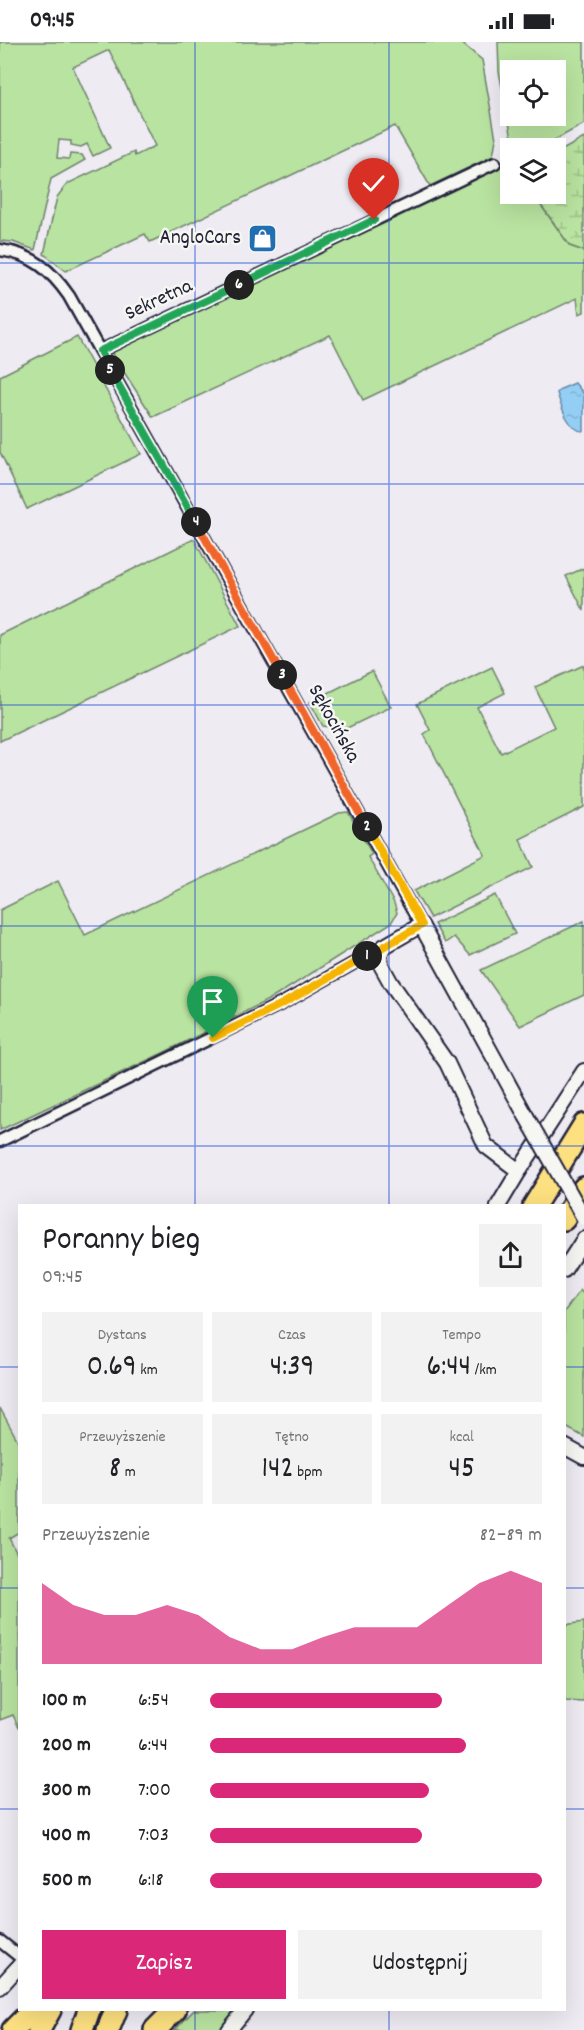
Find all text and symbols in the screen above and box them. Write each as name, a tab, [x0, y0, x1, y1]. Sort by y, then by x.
text: 09:45	[30, 6, 75, 37]
map controls	[500, 60, 566, 204]
button: locate	[500, 60, 566, 126]
button: layers	[500, 138, 566, 204]
pin	[348, 158, 399, 220]
icon: check	[357, 167, 390, 200]
shop icon: AngloCars	[246, 223, 278, 255]
place label: AngloCars	[159, 224, 241, 254]
pin: 6	[224, 270, 254, 300]
street label: Sekretna	[120, 272, 199, 330]
text: 6	[235, 273, 243, 296]
pin: 5	[95, 355, 125, 385]
text: 5	[106, 358, 114, 381]
pin: 4	[181, 507, 211, 537]
text: 4	[193, 510, 199, 533]
pin: 3	[267, 660, 297, 690]
text: 3	[278, 663, 286, 686]
street label: Sękocińska	[299, 679, 367, 770]
pin: 2	[352, 812, 382, 842]
text: 2	[364, 815, 371, 838]
pin: 1	[352, 941, 382, 971]
text: 1	[365, 944, 369, 967]
pin	[187, 976, 238, 1038]
icon: arrive	[196, 985, 229, 1018]
text: Poranny bieg	[42, 1218, 200, 1265]
button: share	[479, 1224, 542, 1287]
text: 09:45	[42, 1264, 83, 1292]
text: Dystans	[98, 1324, 147, 1347]
text: Czas	[278, 1324, 306, 1347]
text: Tempo	[442, 1324, 481, 1347]
text: 0.69	[87, 1347, 137, 1390]
text: 4:39	[270, 1347, 314, 1390]
text: 6:44	[426, 1347, 471, 1390]
text: km	[137, 1359, 158, 1382]
text: /km	[471, 1359, 497, 1382]
text: Przewyższenie	[79, 1426, 166, 1449]
text: Tętno	[275, 1426, 309, 1449]
text: kcal	[450, 1426, 474, 1449]
text: 8	[109, 1449, 121, 1492]
text: 142	[261, 1449, 294, 1492]
text: 45	[448, 1449, 475, 1492]
text: m	[121, 1461, 136, 1484]
text: bpm	[294, 1461, 323, 1484]
text: Przewyższenie	[42, 1522, 150, 1550]
text: 82–89 m	[480, 1522, 542, 1550]
text: 100 m	[42, 1687, 87, 1715]
text: 6:54	[138, 1687, 169, 1715]
text: 200 m	[42, 1732, 91, 1760]
text: 6:44	[138, 1732, 168, 1760]
text: 300 m	[42, 1777, 91, 1805]
text: 7:00	[138, 1777, 171, 1805]
text: 400 m	[42, 1822, 90, 1850]
text: 7:03	[138, 1822, 169, 1850]
text: 500 m	[42, 1867, 91, 1895]
text: 6:18	[138, 1867, 164, 1895]
button: Zapisz	[42, 1930, 286, 1999]
button: Udostępnij	[298, 1930, 542, 1999]

